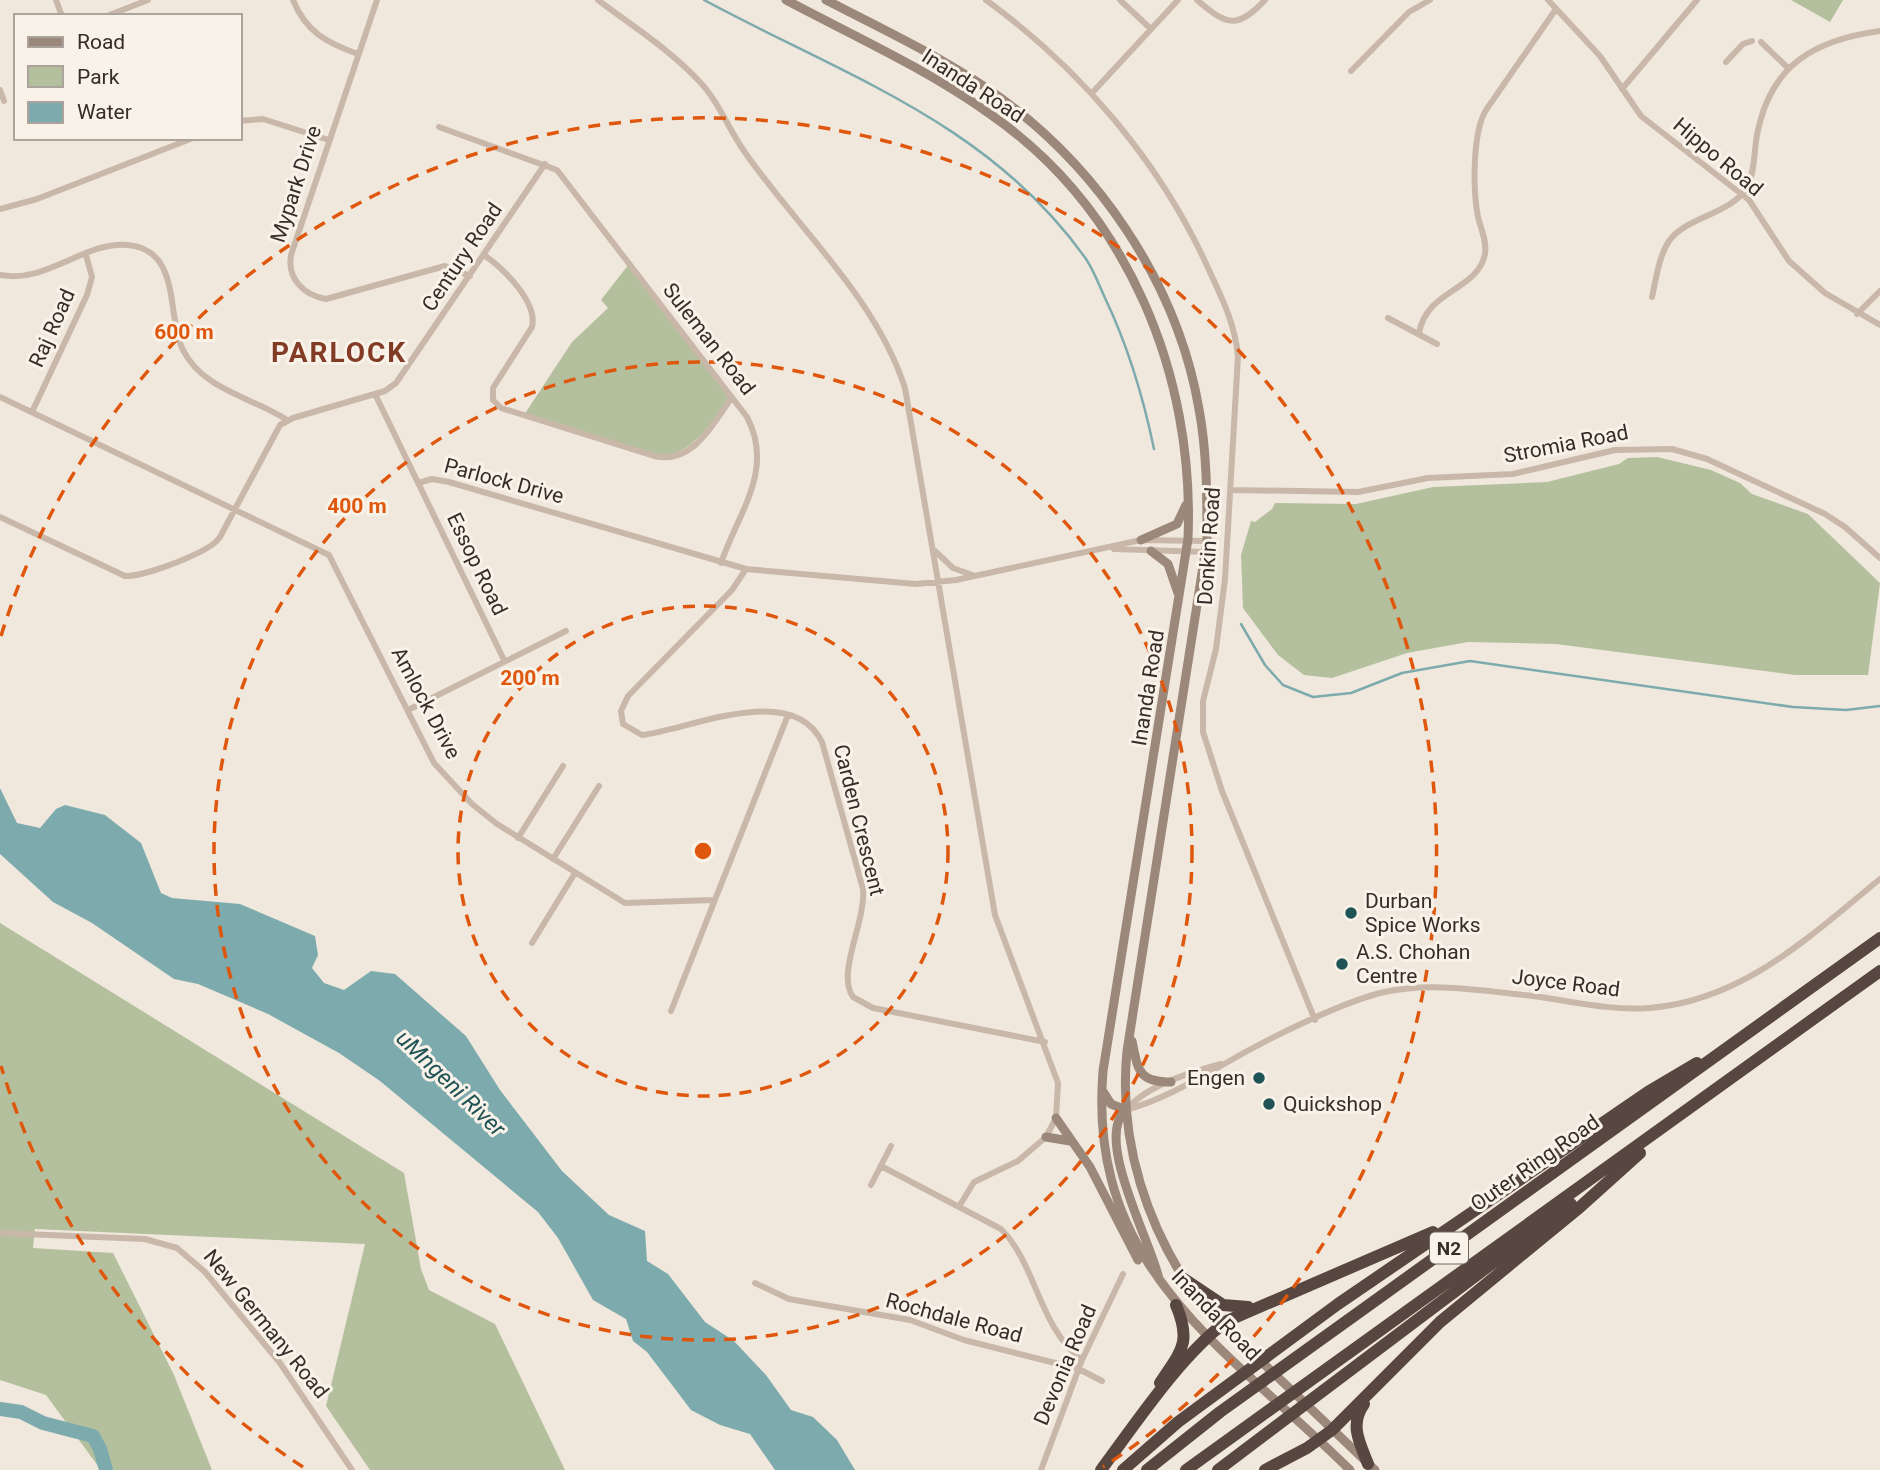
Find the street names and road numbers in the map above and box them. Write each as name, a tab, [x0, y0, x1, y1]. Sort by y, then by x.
street label: Inanda Road	[917, 44, 1029, 128]
street label: Hippo Road	[1669, 113, 1767, 201]
street label: Mypark Drive	[266, 122, 326, 246]
street label: Century Road	[417, 198, 507, 316]
street label: Suleman Road	[658, 278, 760, 400]
street label: Raj Road	[24, 285, 80, 371]
street label: Stromia Road	[1502, 420, 1630, 468]
street label: Parlock Drive	[442, 454, 566, 508]
street label: Donkin Road	[1193, 486, 1225, 606]
street label: Essop Road	[442, 509, 512, 619]
street label: Inanda Road	[1127, 628, 1169, 748]
street label: Amlock Drive	[386, 643, 466, 763]
street label: Carden Crescent	[829, 742, 889, 898]
street label: Joyce Road	[1511, 964, 1621, 1002]
street label: Outer Ring Road	[1466, 1110, 1604, 1216]
road number: N2	[1430, 1232, 1468, 1264]
street label: New Germany Road	[199, 1245, 333, 1403]
street label: Inanda Road	[1167, 1265, 1265, 1365]
street label: Rochdale Road	[883, 1288, 1025, 1348]
street label: Devonia Road	[1029, 1301, 1101, 1429]

